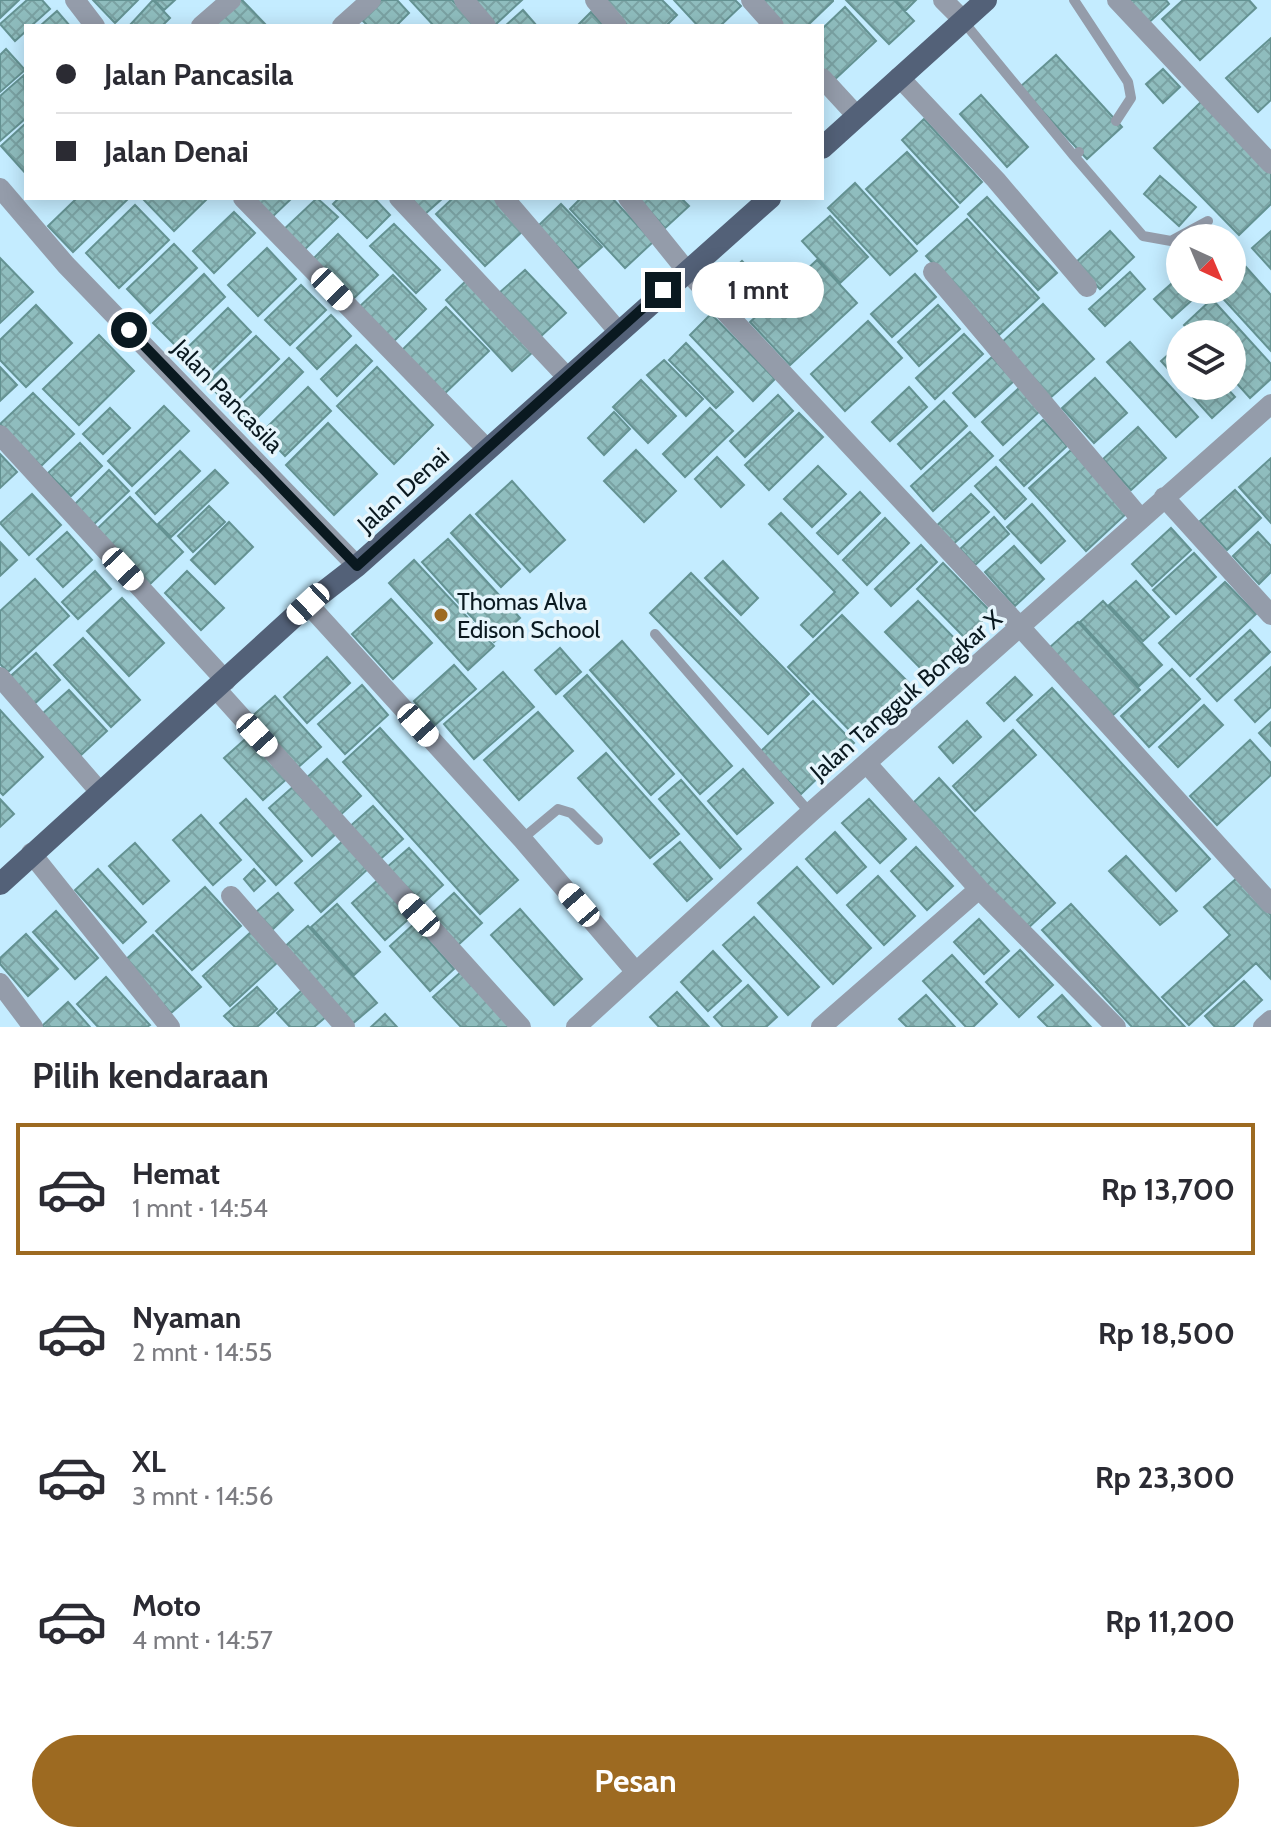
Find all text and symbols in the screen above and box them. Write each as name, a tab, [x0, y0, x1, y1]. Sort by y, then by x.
text: Jalan Pancasila	[104, 56, 294, 93]
text: Jalan Denai	[104, 133, 249, 170]
north arrow	[1166, 224, 1246, 304]
map controls	[1166, 224, 1246, 400]
callout: 1 mnt	[691, 262, 823, 318]
car	[307, 263, 357, 315]
route end	[645, 272, 681, 308]
text: 1 mnt	[727, 274, 789, 306]
route start	[111, 312, 147, 348]
button: layers	[1166, 320, 1246, 400]
street label: Jalan Pancasila	[166, 333, 290, 459]
street label: Jalan Denai	[351, 441, 455, 539]
car	[98, 543, 148, 595]
car	[282, 579, 334, 629]
place label: Thomas Alva Edison School	[457, 587, 601, 644]
street label: Jalan Tangguk Bongkar X	[803, 603, 1008, 787]
marker: Thomas Alva Edison School	[432, 606, 450, 624]
car	[393, 699, 443, 751]
car	[232, 709, 282, 761]
car	[554, 879, 604, 931]
car	[394, 889, 444, 941]
text: Pilih kendaraan	[32, 1053, 269, 1097]
icon: car	[36, 1153, 108, 1225]
text: Hemat	[132, 1155, 220, 1192]
text: Rp 13,700	[1101, 1171, 1235, 1208]
text: 1 mnt · 14:54	[132, 1192, 268, 1224]
icon: car	[36, 1297, 108, 1369]
text: Nyaman	[132, 1299, 241, 1336]
text: Rp 18,500	[1098, 1315, 1235, 1352]
text: 2 mnt · 14:55	[132, 1336, 272, 1368]
icon: car	[36, 1441, 108, 1513]
text: XL	[132, 1443, 166, 1480]
text: Rp 23,300	[1095, 1459, 1235, 1496]
text: 3 mnt · 14:56	[132, 1480, 273, 1512]
icon: car	[36, 1585, 108, 1657]
text: Moto	[132, 1587, 201, 1624]
text: Rp 11,200	[1105, 1603, 1235, 1640]
text: 4 mnt · 14:57	[132, 1624, 273, 1656]
button: Pesan	[32, 1735, 1239, 1827]

